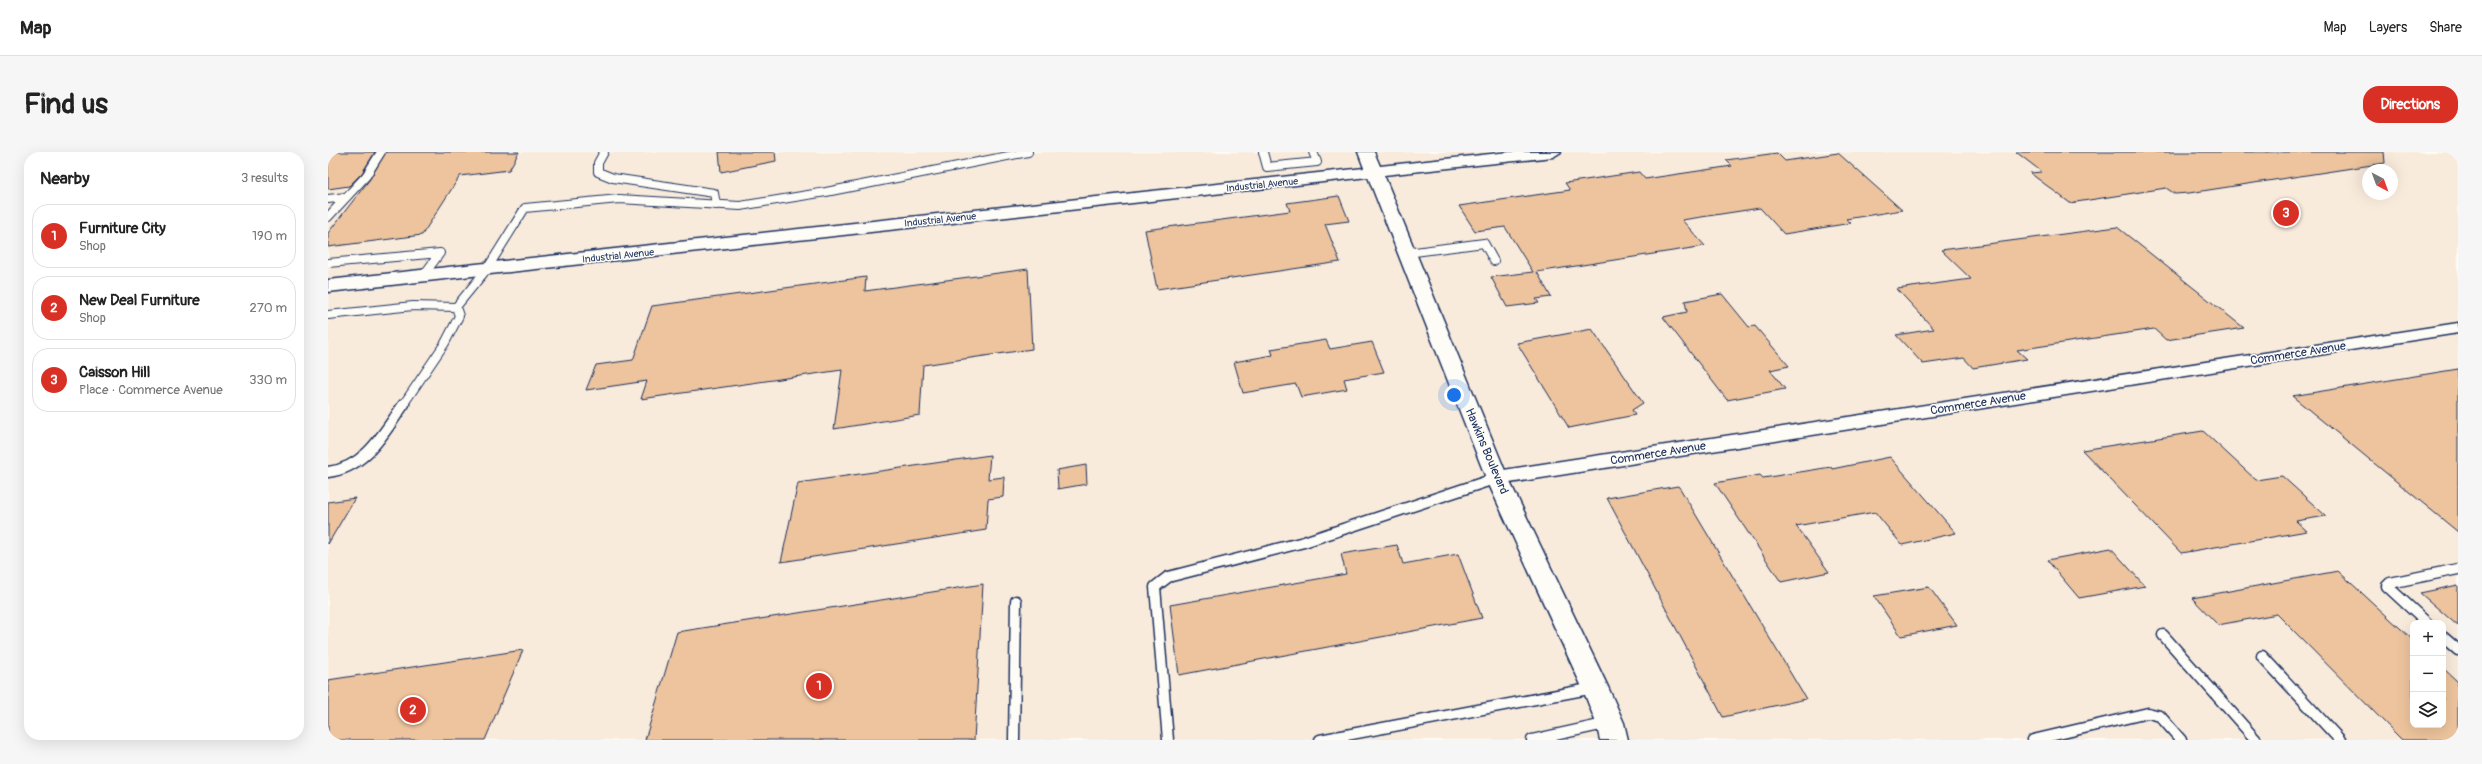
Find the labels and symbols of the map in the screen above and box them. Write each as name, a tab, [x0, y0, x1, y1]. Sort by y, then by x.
north arrow	[2362, 164, 2398, 200]
street label: Industrial Avenue	[1226, 175, 1299, 195]
pin: 3	[2273, 198, 2299, 228]
street label: Industrial Avenue	[904, 210, 977, 230]
street label: Industrial Avenue	[582, 246, 655, 266]
street label: Commerce Avenue	[2249, 339, 2347, 368]
your location	[1444, 385, 1464, 405]
street label: Commerce Avenue	[1929, 389, 2027, 418]
street label: Hawkins Boulevard	[1462, 406, 1511, 496]
street label: Commerce Avenue	[1609, 439, 1707, 468]
pin: 1	[806, 671, 832, 701]
pin: 2	[400, 695, 426, 725]

